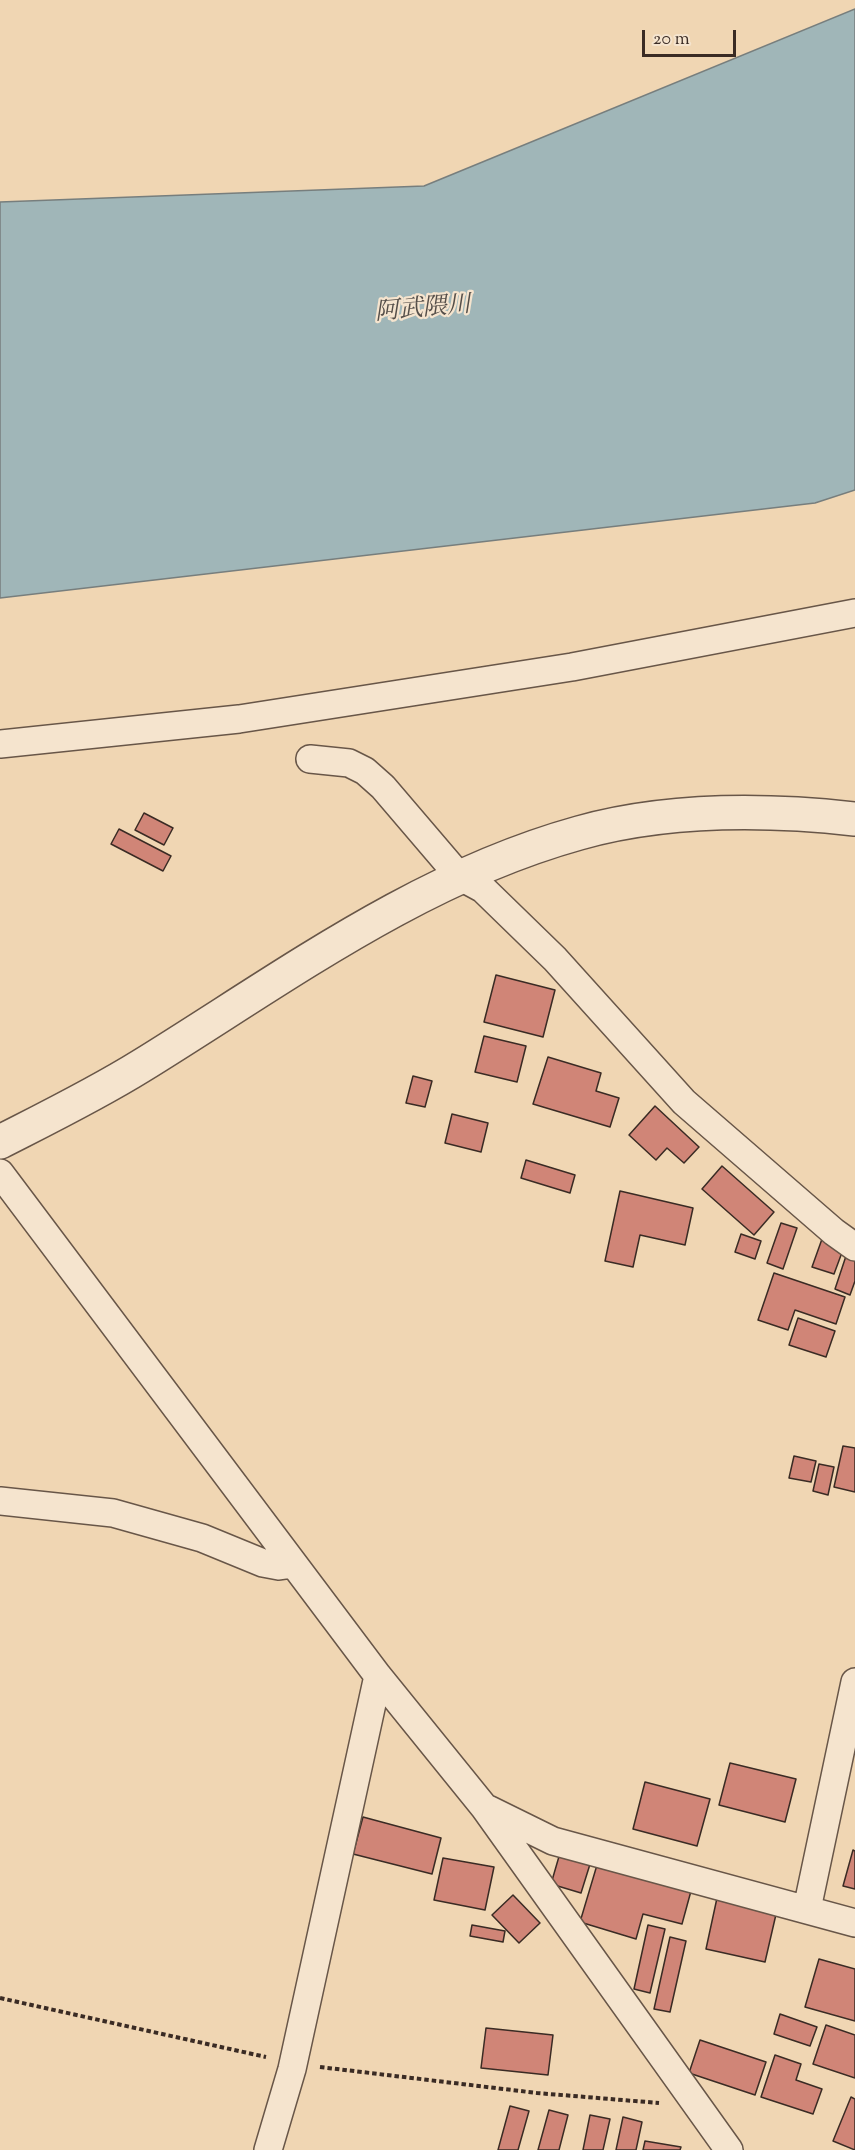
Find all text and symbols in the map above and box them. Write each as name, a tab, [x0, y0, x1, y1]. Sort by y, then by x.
scale bar	[645, 18, 740, 56]
text: 20 m	[653, 27, 690, 53]
water label: 阿武隈川	[374, 292, 472, 330]

